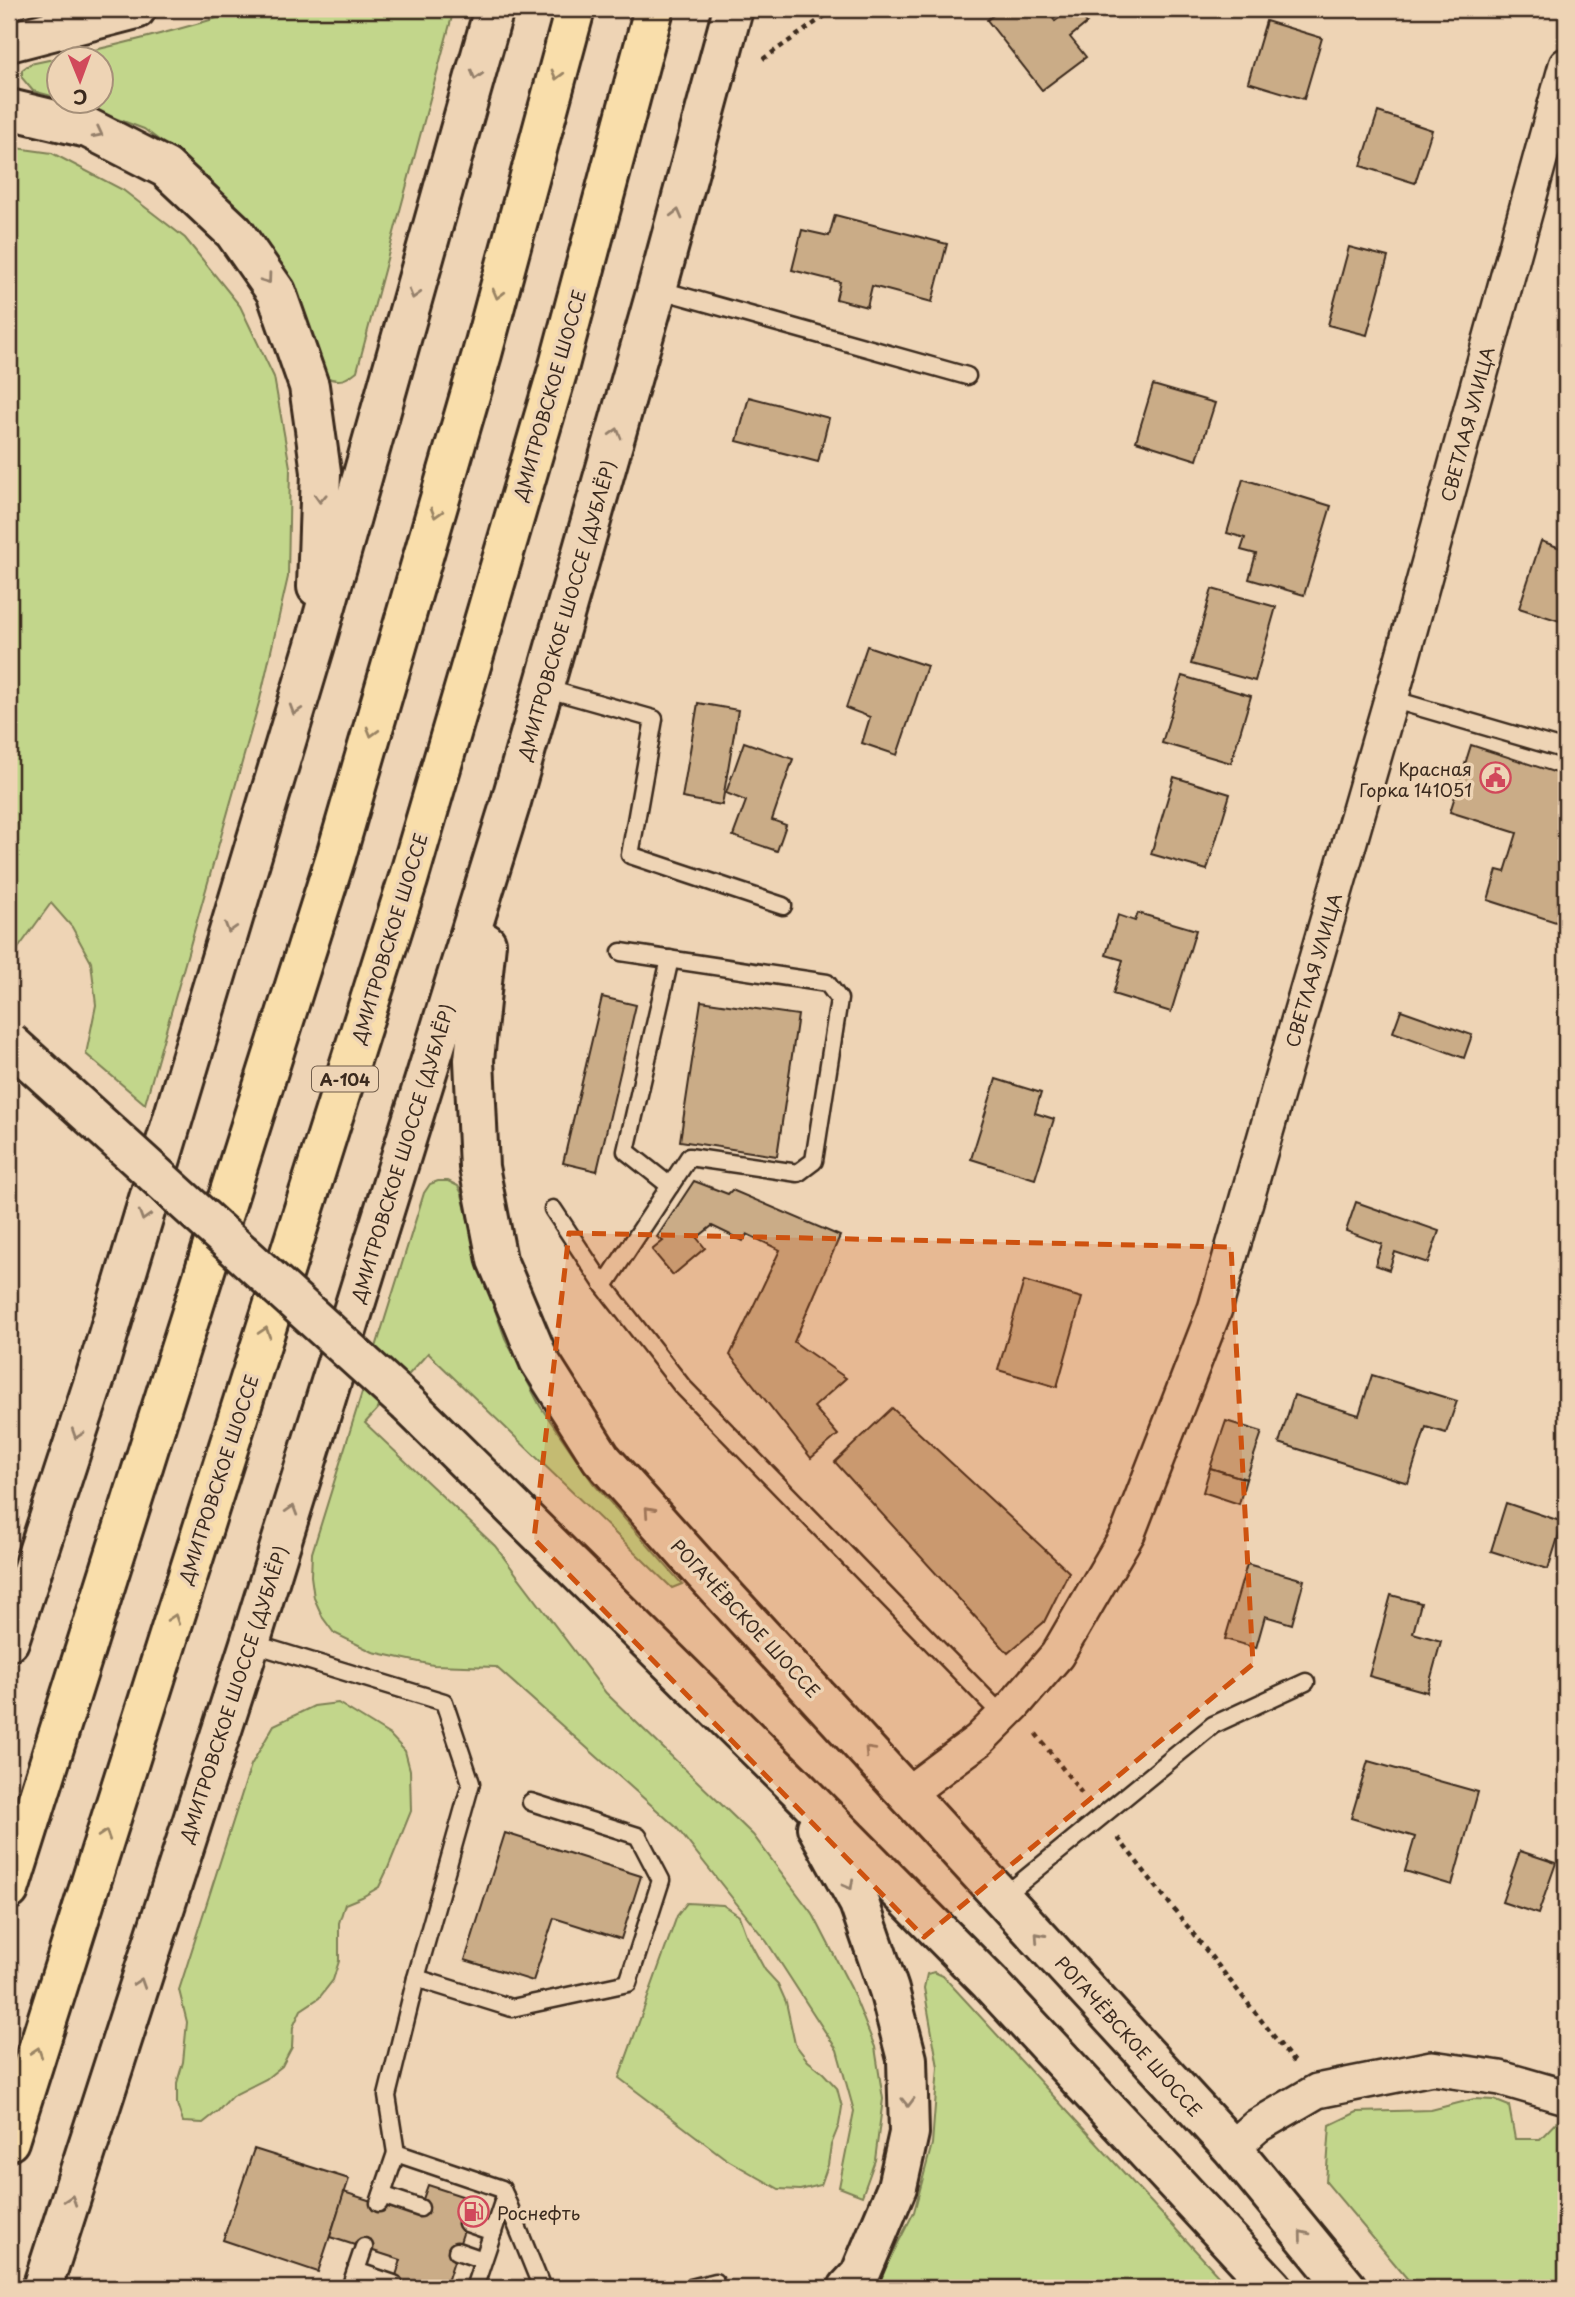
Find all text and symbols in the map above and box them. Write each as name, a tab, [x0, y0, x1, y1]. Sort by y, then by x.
north arrow	[46, 46, 116, 116]
one-way arrow	[470, 68, 485, 80]
one-way arrow	[551, 68, 566, 80]
text: С	[73, 84, 88, 112]
one-way arrow	[91, 125, 103, 139]
one-way arrow	[669, 208, 684, 220]
one-way arrow	[259, 271, 271, 284]
street label: ДМИТРОВСКОЕ ШОССЕ	[506, 286, 592, 505]
one-way arrow	[408, 287, 423, 299]
one-way arrow	[492, 288, 507, 300]
street label: СВЕТЛАЯ УЛИЦА	[1433, 343, 1501, 504]
one-way arrow	[608, 427, 622, 439]
street label: ДМИТРОВСКОЕ ШОССЕ (ДУБЛЁР)	[510, 457, 622, 764]
one-way arrow	[312, 492, 327, 503]
one-way arrow	[430, 507, 444, 519]
one-way arrow	[289, 704, 304, 716]
one-way arrow	[366, 725, 381, 737]
place label: Красная Горка 141051	[1359, 755, 1472, 803]
public building icon: Красная Горка 141051	[1478, 761, 1512, 795]
street label: ДМИТРОВСКОЕ ШОССЕ	[344, 830, 434, 1047]
street label: СВЕТЛАЯ УЛИЦА	[1278, 889, 1348, 1050]
one-way arrow	[224, 922, 239, 934]
street label: ДМИТРОВСКОЕ ШОССЕ (ДУБЛЁР)	[343, 1000, 460, 1306]
road number: А-104	[312, 1066, 378, 1092]
one-way arrow	[137, 1210, 152, 1222]
one-way arrow	[257, 1326, 271, 1338]
street label: ДМИТРОВСКОЕ ШОССЕ	[171, 1371, 265, 1588]
one-way arrow	[71, 1427, 85, 1439]
one-way arrow	[283, 1504, 298, 1516]
one-way arrow	[644, 1506, 657, 1519]
street label: РОГАЧЁВСКОЕ ШОССЕ	[665, 1533, 827, 1703]
street label: ДМИТРОВСКОЕ ШОССЕ (ДУБЛЁР)	[172, 1542, 294, 1847]
one-way arrow	[166, 1613, 180, 1625]
one-way arrow	[864, 1746, 877, 1759]
one-way arrow	[97, 1830, 112, 1842]
one-way arrow	[841, 1877, 854, 1890]
one-way arrow	[1035, 1932, 1047, 1945]
street label: РОГАЧЁВСКОЕ ШОССЕ	[1049, 1950, 1209, 2122]
one-way arrow	[132, 1978, 147, 1990]
one-way arrow	[28, 2047, 43, 2059]
one-way arrow	[900, 2098, 916, 2108]
one-way arrow	[62, 2194, 77, 2206]
fuel station icon: Роснефть	[457, 2195, 491, 2229]
place label: Роснефть	[497, 2199, 581, 2226]
one-way arrow	[1299, 2231, 1312, 2243]

